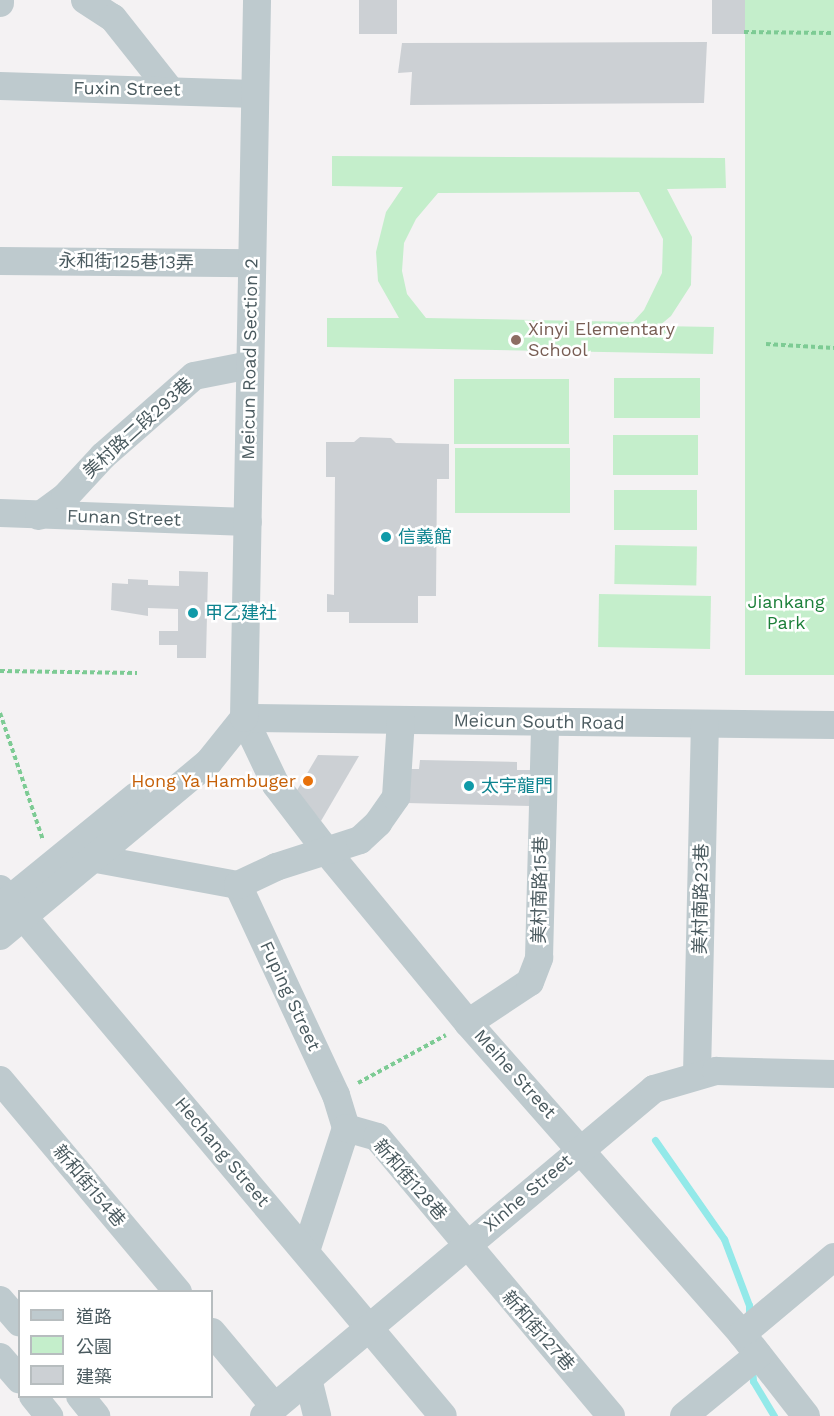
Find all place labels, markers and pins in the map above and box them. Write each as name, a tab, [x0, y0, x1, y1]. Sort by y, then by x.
place label: Xinyi Elementary School	[528, 319, 675, 362]
marker: Xinyi Elementary School	[509, 333, 523, 347]
place label: 信義館	[398, 526, 452, 548]
marker: 信義館	[379, 530, 393, 544]
place label: 甲乙建社	[205, 602, 277, 624]
marker: 甲乙建社	[186, 606, 200, 620]
place label: Hong Ya Hambuger	[130, 770, 296, 792]
marker: Hong Ya Hambuger	[301, 774, 315, 788]
place label: 太宇龍門	[481, 775, 553, 797]
marker: 太宇龍門	[462, 779, 476, 793]

